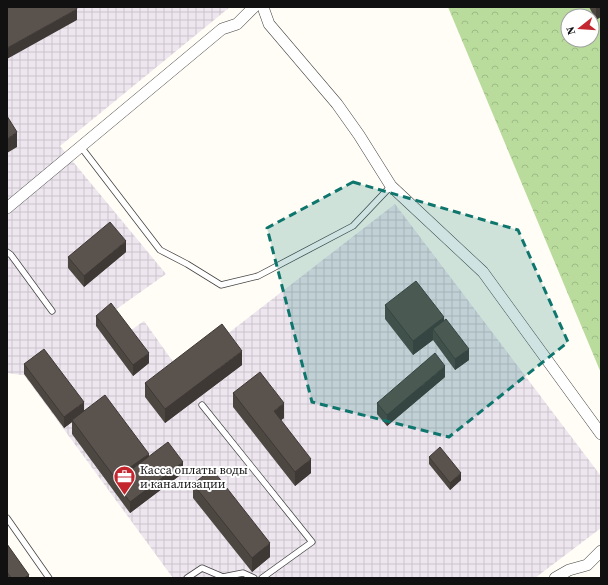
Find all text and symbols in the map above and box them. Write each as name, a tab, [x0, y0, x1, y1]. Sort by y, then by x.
north arrow	[560, 8, 600, 48]
text: N	[563, 25, 579, 37]
place label: Касса оплаты воды и канализации	[140, 462, 248, 492]
office icon: Касса оплаты воды и канализации	[112, 464, 138, 497]

